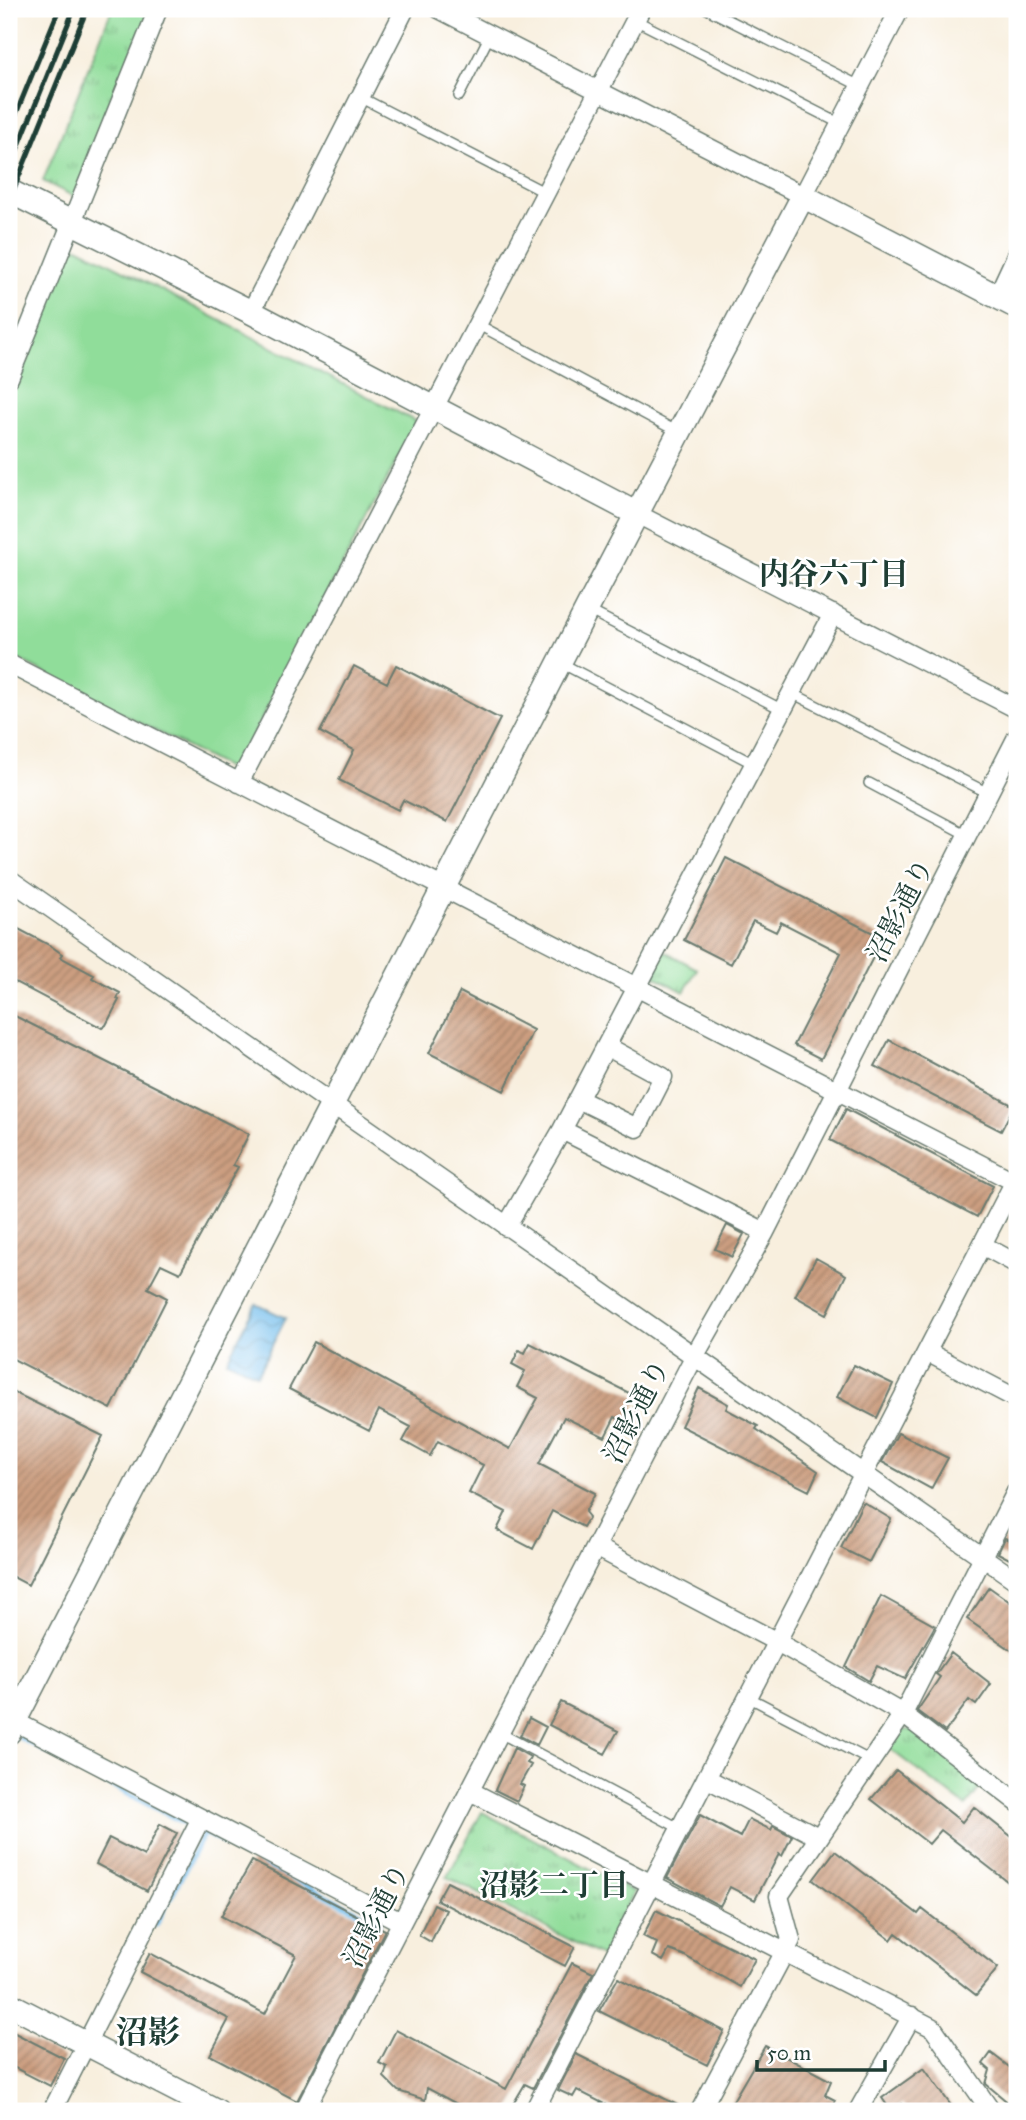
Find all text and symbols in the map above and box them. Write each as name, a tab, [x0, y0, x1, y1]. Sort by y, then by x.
district label: 内谷六丁目	[759, 556, 909, 592]
street label: 沼影通り	[859, 852, 941, 968]
street label: 沼影通り	[595, 1353, 677, 1469]
street label: 沼影通り	[335, 1857, 417, 1973]
district label: 沼影二丁目	[479, 1867, 629, 1903]
district label: 沼影	[116, 2013, 180, 2052]
scale bar	[757, 2029, 884, 2073]
text: 50 m	[767, 2040, 812, 2066]

